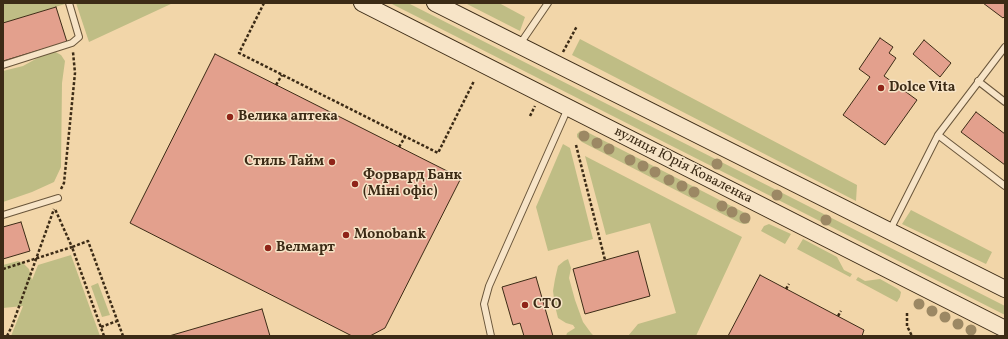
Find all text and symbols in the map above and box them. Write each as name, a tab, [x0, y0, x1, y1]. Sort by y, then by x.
place label: Dolce Vita	[889, 80, 955, 96]
marker: Dolce Vita	[876, 83, 886, 93]
place label: Велика аптека	[238, 109, 338, 125]
marker: Велика аптека	[225, 112, 235, 122]
street label: вулиця Юрія Коваленка	[611, 124, 755, 208]
place label: Стиль Тайм	[244, 154, 324, 170]
marker: Стиль Тайм	[327, 157, 337, 167]
place label: Форвард Банк (Міні офіс)	[363, 168, 462, 200]
marker: Форвард Банк (Міні офіс)	[350, 179, 360, 189]
place label: Monobank	[354, 227, 426, 243]
marker: Monobank	[341, 230, 351, 240]
place label: Велмарт	[276, 240, 335, 256]
marker: Велмарт	[263, 243, 273, 253]
place label: СТО	[533, 297, 561, 313]
marker: СТО	[520, 300, 530, 310]

